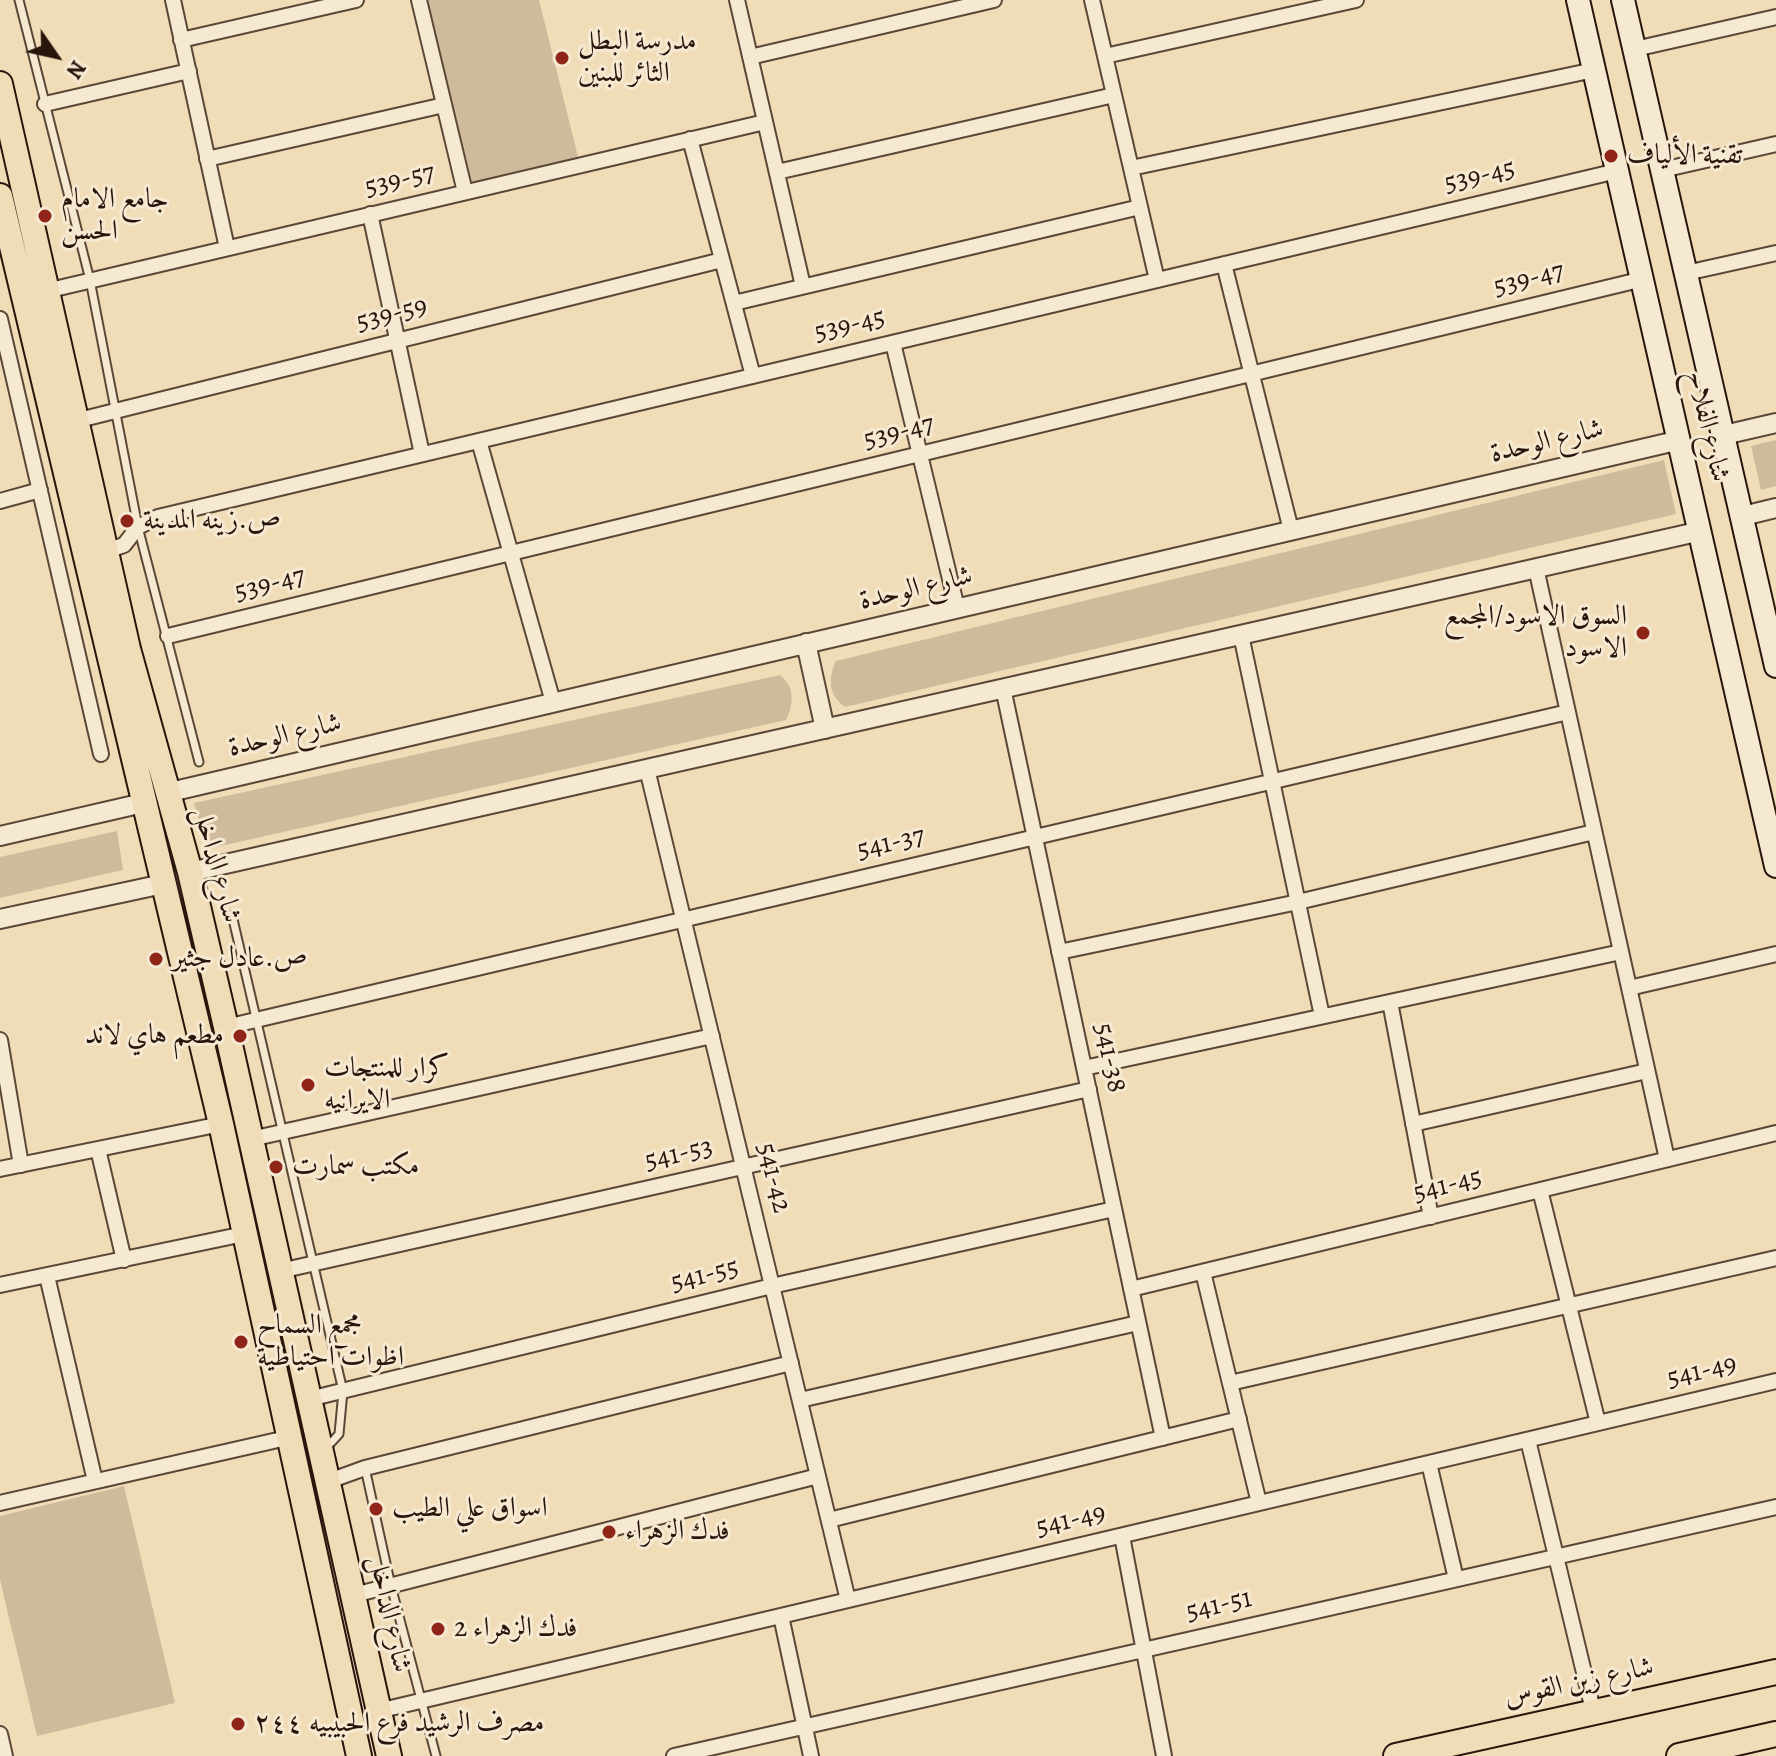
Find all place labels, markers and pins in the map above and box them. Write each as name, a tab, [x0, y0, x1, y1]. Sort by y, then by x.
place label: مدرسة البطل الثائر للبنين	[578, 25, 697, 91]
marker: مدرسة البطل الثائر للبنين	[553, 49, 571, 67]
place label: تقنية الألياف	[1627, 139, 1742, 173]
marker: تقنية الألياف	[1602, 147, 1620, 165]
place label: جامع الامام الحسن	[61, 183, 169, 249]
marker: جامع الامام الحسن	[36, 207, 54, 225]
place label: ص.زينه المدينة	[143, 504, 281, 538]
marker: ص.زينه المدينة	[118, 512, 136, 530]
place label: السوق الاسود/المجمع الاسود	[1444, 600, 1627, 666]
marker: السوق الاسود/المجمع الاسود	[1634, 624, 1652, 642]
place label: ص.عادل جثير	[172, 942, 307, 976]
marker: ص.عادل جثير	[147, 950, 165, 968]
place label: مطعم هاي لاند	[85, 1019, 224, 1053]
marker: مطعم هاي لاند	[231, 1027, 249, 1045]
place label: كرار للمنتجات الايرانيه	[324, 1052, 449, 1118]
marker: كرار للمنتجات الايرانيه	[299, 1076, 317, 1094]
place label: مكتب سمارت	[292, 1150, 420, 1184]
marker: مكتب سمارت	[267, 1158, 285, 1176]
place label: مجمع السماح اظوات احتياطية	[257, 1309, 404, 1375]
marker: مجمع السماح اظوات احتياطية	[232, 1333, 250, 1351]
place label: اسواق علي الطيب	[392, 1492, 548, 1526]
marker: اسواق علي الطيب	[367, 1500, 385, 1518]
place label: فدك الزهراء	[625, 1515, 730, 1549]
marker: فدك الزهراء	[600, 1523, 618, 1541]
place label: فدك الزهراء 2	[454, 1612, 578, 1646]
marker: فدك الزهراء 2	[429, 1620, 447, 1638]
place label: مصرف الرشيد فرع الحبيبيه ٢٤٤	[254, 1707, 544, 1741]
marker: مصرف الرشيد فرع الحبيبيه ٢٤٤	[229, 1715, 247, 1733]

